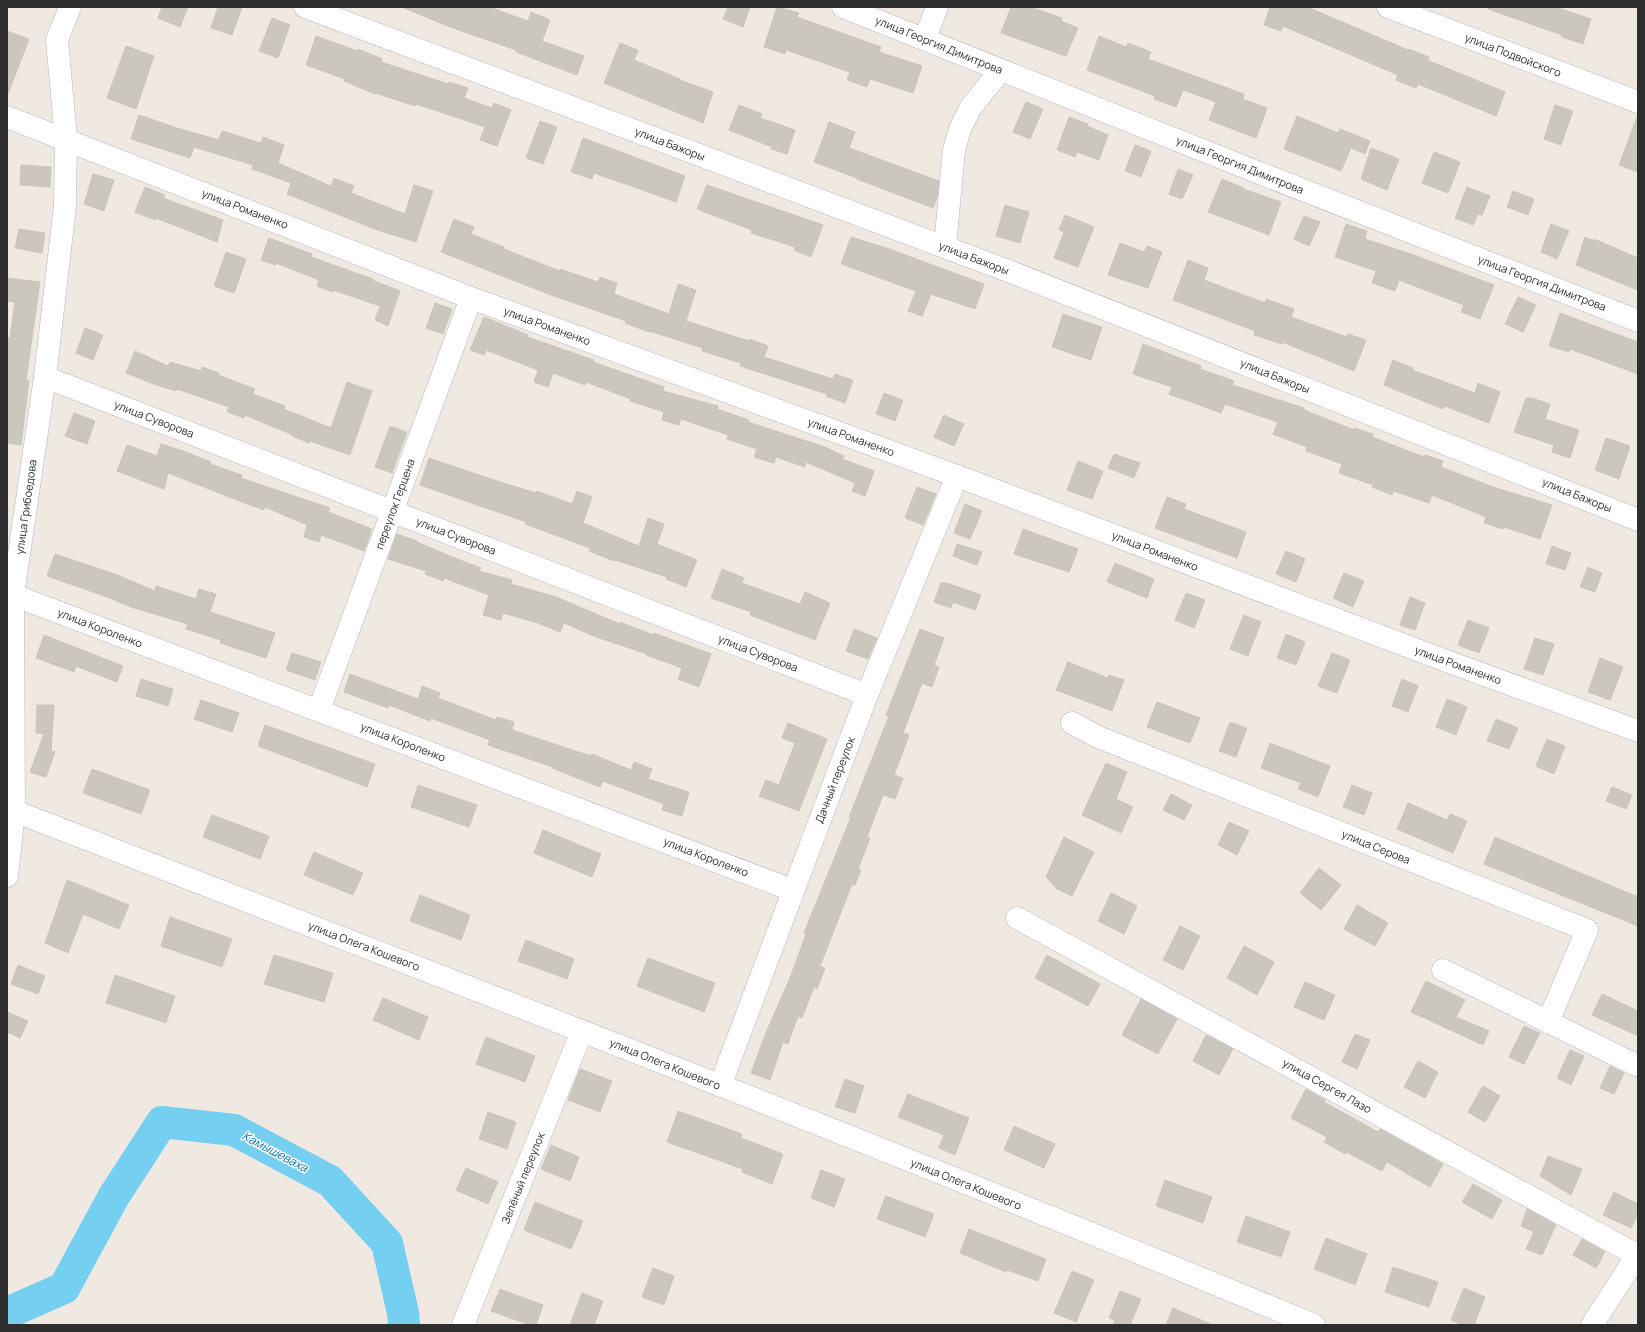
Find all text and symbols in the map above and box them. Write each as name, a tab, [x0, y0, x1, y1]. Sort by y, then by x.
street label: улица Георгия Димитрова	[873, 12, 1005, 77]
street label: улица Подвойского	[1463, 29, 1564, 80]
street label: улица Бажоры	[633, 123, 707, 164]
street label: улица Георгия Димитрова	[1174, 132, 1306, 197]
street label: улица Романенко	[200, 185, 291, 232]
street label: улица Бажоры	[937, 237, 1011, 278]
street label: улица Георгия Димитрова	[1476, 251, 1608, 314]
street label: улица Романенко	[502, 303, 593, 348]
street label: улица Бажоры	[1238, 355, 1312, 396]
street label: улица Суворова	[112, 396, 196, 441]
street label: улица Романенко	[806, 414, 897, 459]
street label: переулок Герцена	[371, 456, 418, 551]
street label: улица Грибоедова	[11, 458, 40, 555]
street label: улица Бажоры	[1540, 474, 1614, 515]
street label: улица Суворова	[414, 513, 498, 558]
street label: улица Романенко	[1110, 527, 1201, 574]
street label: улица Короленко	[55, 604, 145, 651]
street label: улица Суворова	[716, 630, 800, 675]
street label: улица Романенко	[1413, 642, 1504, 687]
street label: улица Короленко	[358, 718, 448, 765]
street label: Дачный переулок	[811, 734, 858, 825]
street label: улица Серова	[1340, 826, 1413, 867]
street label: улица Короленко	[661, 833, 751, 880]
street label: улица Олега Кошевого	[306, 917, 423, 974]
street label: улица Олега Кошевого	[607, 1034, 723, 1093]
street label: улица Сергея Лазо	[1280, 1055, 1375, 1117]
water label: Камышеваха	[239, 1127, 312, 1177]
street label: Зелёный переулок	[497, 1129, 548, 1226]
street label: улица Олега Кошевого	[908, 1154, 1024, 1213]

